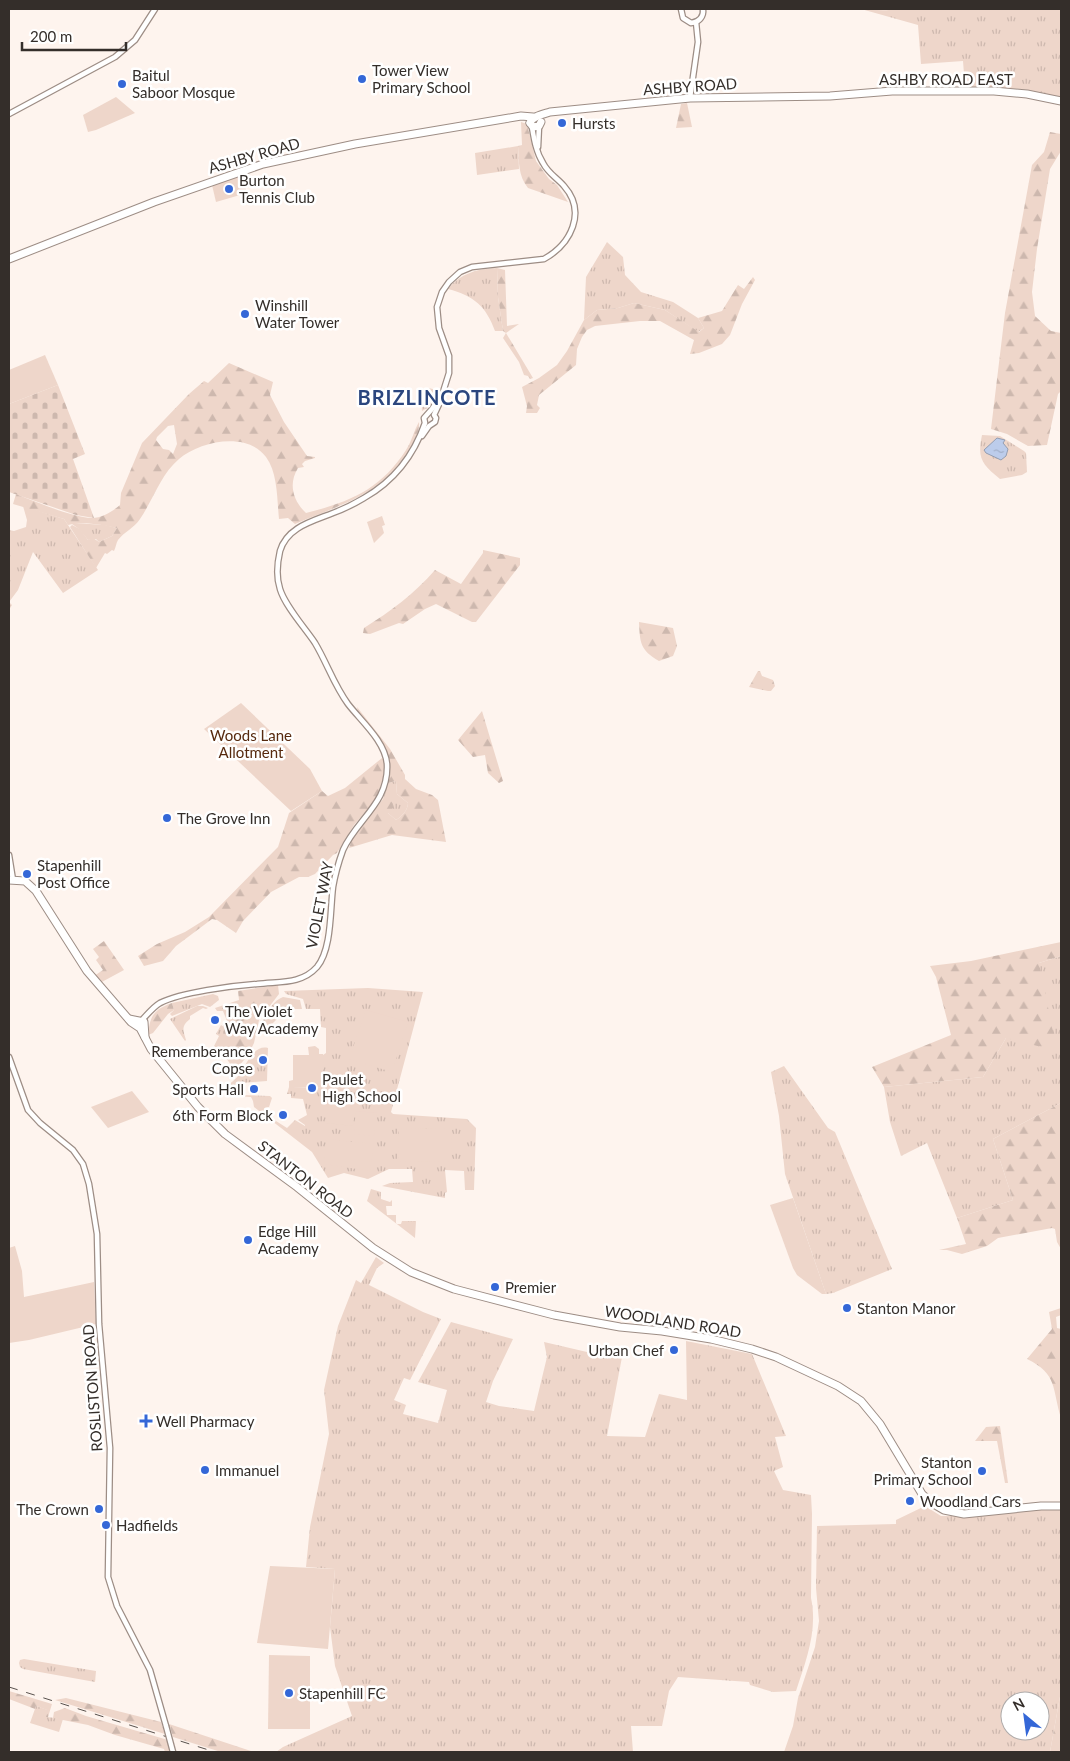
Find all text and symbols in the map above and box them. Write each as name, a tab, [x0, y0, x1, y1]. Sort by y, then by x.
scale bar	[22, 20, 126, 52]
text: 200 m	[30, 27, 72, 45]
place label: Tower View Primary School	[372, 61, 471, 96]
place label: Baitul Saboor Mosque	[132, 66, 235, 101]
street label: ASHBY ROAD EAST	[879, 70, 1013, 88]
marker: Tower View Primary School	[356, 73, 368, 85]
street label: ASHBY ROAD	[642, 74, 738, 98]
marker: Baitul Saboor Mosque	[116, 78, 128, 90]
place label: Hursts	[572, 114, 615, 132]
marker: Hursts	[556, 117, 568, 129]
street label: ASHBY ROAD	[206, 133, 302, 177]
place label: Burton Tennis Club	[239, 171, 315, 206]
marker: Burton Tennis Club	[223, 183, 235, 195]
place label: Winshill Water Tower	[255, 296, 340, 331]
marker: Winshill Water Tower	[239, 308, 251, 320]
district label: BRIZLINCOTE	[358, 385, 496, 409]
park label: Woods Lane Allotment	[210, 726, 292, 761]
place label: The Grove Inn	[177, 809, 270, 827]
marker: The Grove Inn	[161, 812, 173, 824]
place label: Stapenhill Post Office	[37, 856, 110, 891]
street label: VIOLET WAY	[302, 859, 336, 950]
marker: Stapenhill Post Office	[21, 868, 33, 880]
place label: The Violet Way Academy	[225, 1002, 319, 1037]
marker: The Violet Way Academy	[209, 1014, 221, 1026]
place label: Rememberance Copse	[151, 1042, 253, 1077]
marker: Rememberance Copse	[257, 1054, 269, 1066]
place label: Paulet High School	[322, 1070, 401, 1105]
place label: Sports Hall	[172, 1080, 244, 1098]
marker: Paulet High School	[306, 1082, 318, 1094]
marker: Sports Hall	[248, 1083, 260, 1095]
place label: 6th Form Block	[172, 1106, 273, 1124]
marker: 6th Form Block	[277, 1109, 289, 1121]
street label: STANTON ROAD	[255, 1136, 357, 1222]
place label: Edge Hill Academy	[258, 1222, 319, 1257]
marker: Edge Hill Academy	[242, 1234, 254, 1246]
place label: Premier	[505, 1278, 557, 1296]
marker: Premier	[489, 1281, 501, 1293]
place label: Stanton Manor	[857, 1299, 956, 1317]
street label: WOODLAND ROAD	[603, 1301, 743, 1341]
marker: Stanton Manor	[841, 1302, 853, 1314]
street label: ROSLISTON ROAD	[79, 1324, 105, 1452]
place label: Urban Chef	[588, 1341, 665, 1359]
marker: Urban Chef	[668, 1344, 680, 1356]
place label: Well Pharmacy	[156, 1412, 255, 1430]
marker: Well Pharmacy	[140, 1415, 152, 1427]
place label: Stanton Primary School	[873, 1453, 972, 1488]
place label: Immanuel	[215, 1461, 279, 1479]
marker: Immanuel	[199, 1464, 211, 1476]
marker: Stanton Primary School	[976, 1465, 988, 1477]
place label: Woodland Cars	[920, 1492, 1021, 1510]
marker: Woodland Cars	[904, 1495, 916, 1507]
place label: The Crown	[16, 1500, 89, 1518]
marker: The Crown	[93, 1503, 105, 1515]
place label: Hadfields	[116, 1516, 178, 1534]
marker: Hadfields	[100, 1519, 112, 1531]
place label: Stapenhill FC	[299, 1684, 386, 1702]
marker: Stapenhill FC	[283, 1687, 295, 1699]
north arrow	[1000, 1691, 1050, 1741]
text: N	[1010, 1694, 1027, 1714]

